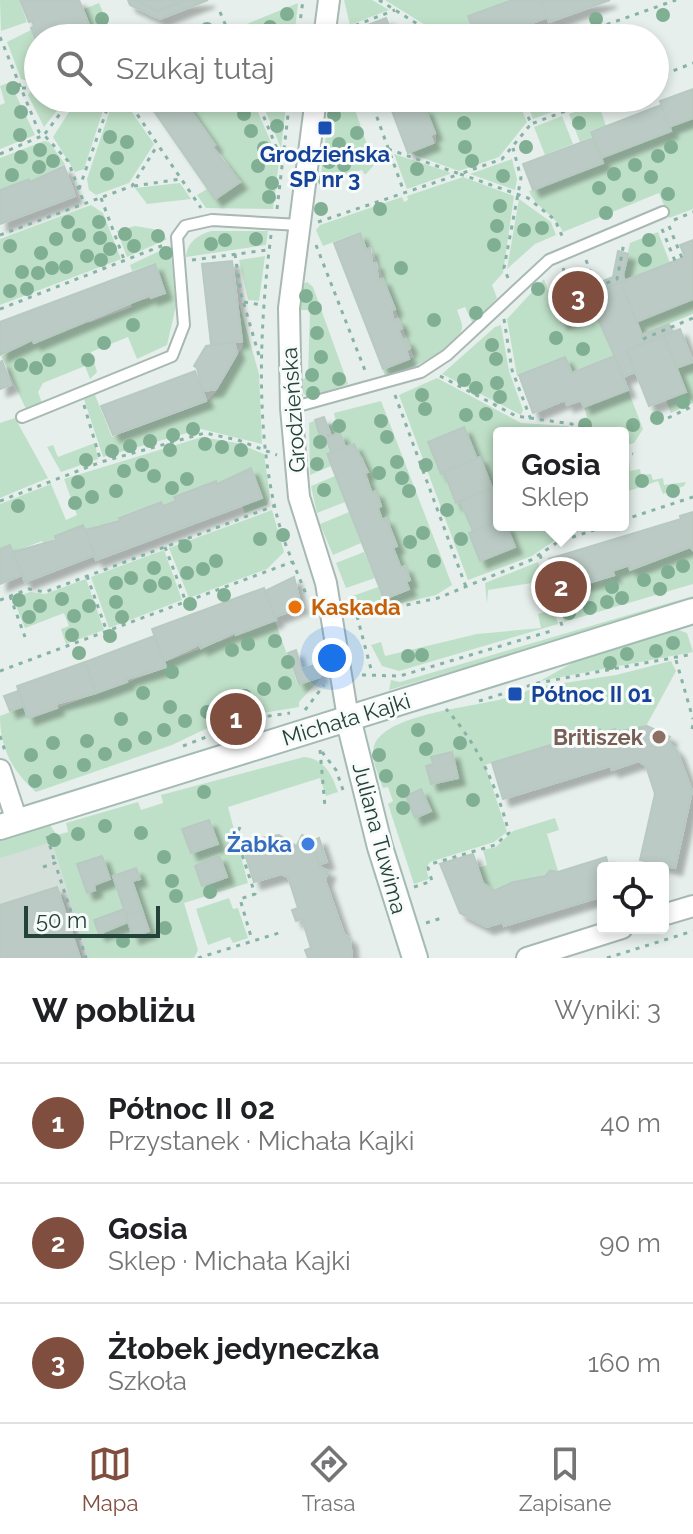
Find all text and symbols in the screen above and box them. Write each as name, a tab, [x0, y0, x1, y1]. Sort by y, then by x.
search box	[24, 24, 669, 112]
icon: search	[52, 46, 96, 90]
text: Szukaj tutaj	[116, 51, 274, 86]
marker: Grodzieńska SP nr 3	[316, 119, 334, 137]
place label: Grodzieńska SP nr 3	[260, 141, 390, 192]
pin: 3	[552, 267, 604, 327]
street label: Grodzieńska	[276, 346, 310, 474]
popup	[493, 427, 629, 531]
text: Gosia	[521, 447, 601, 482]
text: Sklep	[521, 482, 589, 512]
pin: 2	[535, 557, 587, 617]
place label: Kaskada	[311, 594, 401, 620]
marker: Kaskada	[286, 598, 304, 616]
your location	[312, 638, 352, 678]
place label: Północ II 01	[531, 681, 652, 707]
marker: Północ II 01	[506, 685, 524, 703]
street label: Michała Kajki	[279, 687, 413, 751]
pin: 1	[210, 689, 262, 749]
place label: Britiszek	[553, 724, 644, 750]
marker: Britiszek	[650, 728, 668, 746]
street label: Juliana Tuwima	[347, 759, 413, 917]
place label: Żabka	[227, 831, 292, 857]
marker: Żabka	[299, 835, 317, 853]
map controls	[597, 862, 669, 934]
button: locate	[597, 862, 669, 934]
scale bar	[24, 902, 160, 938]
text: 50 m	[36, 907, 87, 933]
text: W pobliżu	[32, 990, 196, 1030]
text: Wyniki: 3	[554, 995, 661, 1025]
text: Północ II 02	[108, 1091, 275, 1126]
text: 1	[52, 1108, 64, 1138]
text: 40 m	[600, 1108, 661, 1138]
text: Przystanek · Michała Kajki	[108, 1126, 414, 1156]
text: Gosia	[108, 1211, 188, 1246]
text: 2	[51, 1228, 65, 1258]
text: 90 m	[599, 1228, 661, 1258]
text: Sklep · Michała Kajki	[108, 1246, 351, 1276]
text: Żłobek jedyneczka	[108, 1331, 379, 1366]
text: 3	[51, 1348, 65, 1378]
text: 160 m	[588, 1348, 661, 1378]
text: Szkoła	[108, 1366, 187, 1396]
tab: Mapa	[82, 1442, 138, 1516]
tab: Trasa	[302, 1442, 355, 1516]
tab: Zapisane	[519, 1442, 611, 1516]

